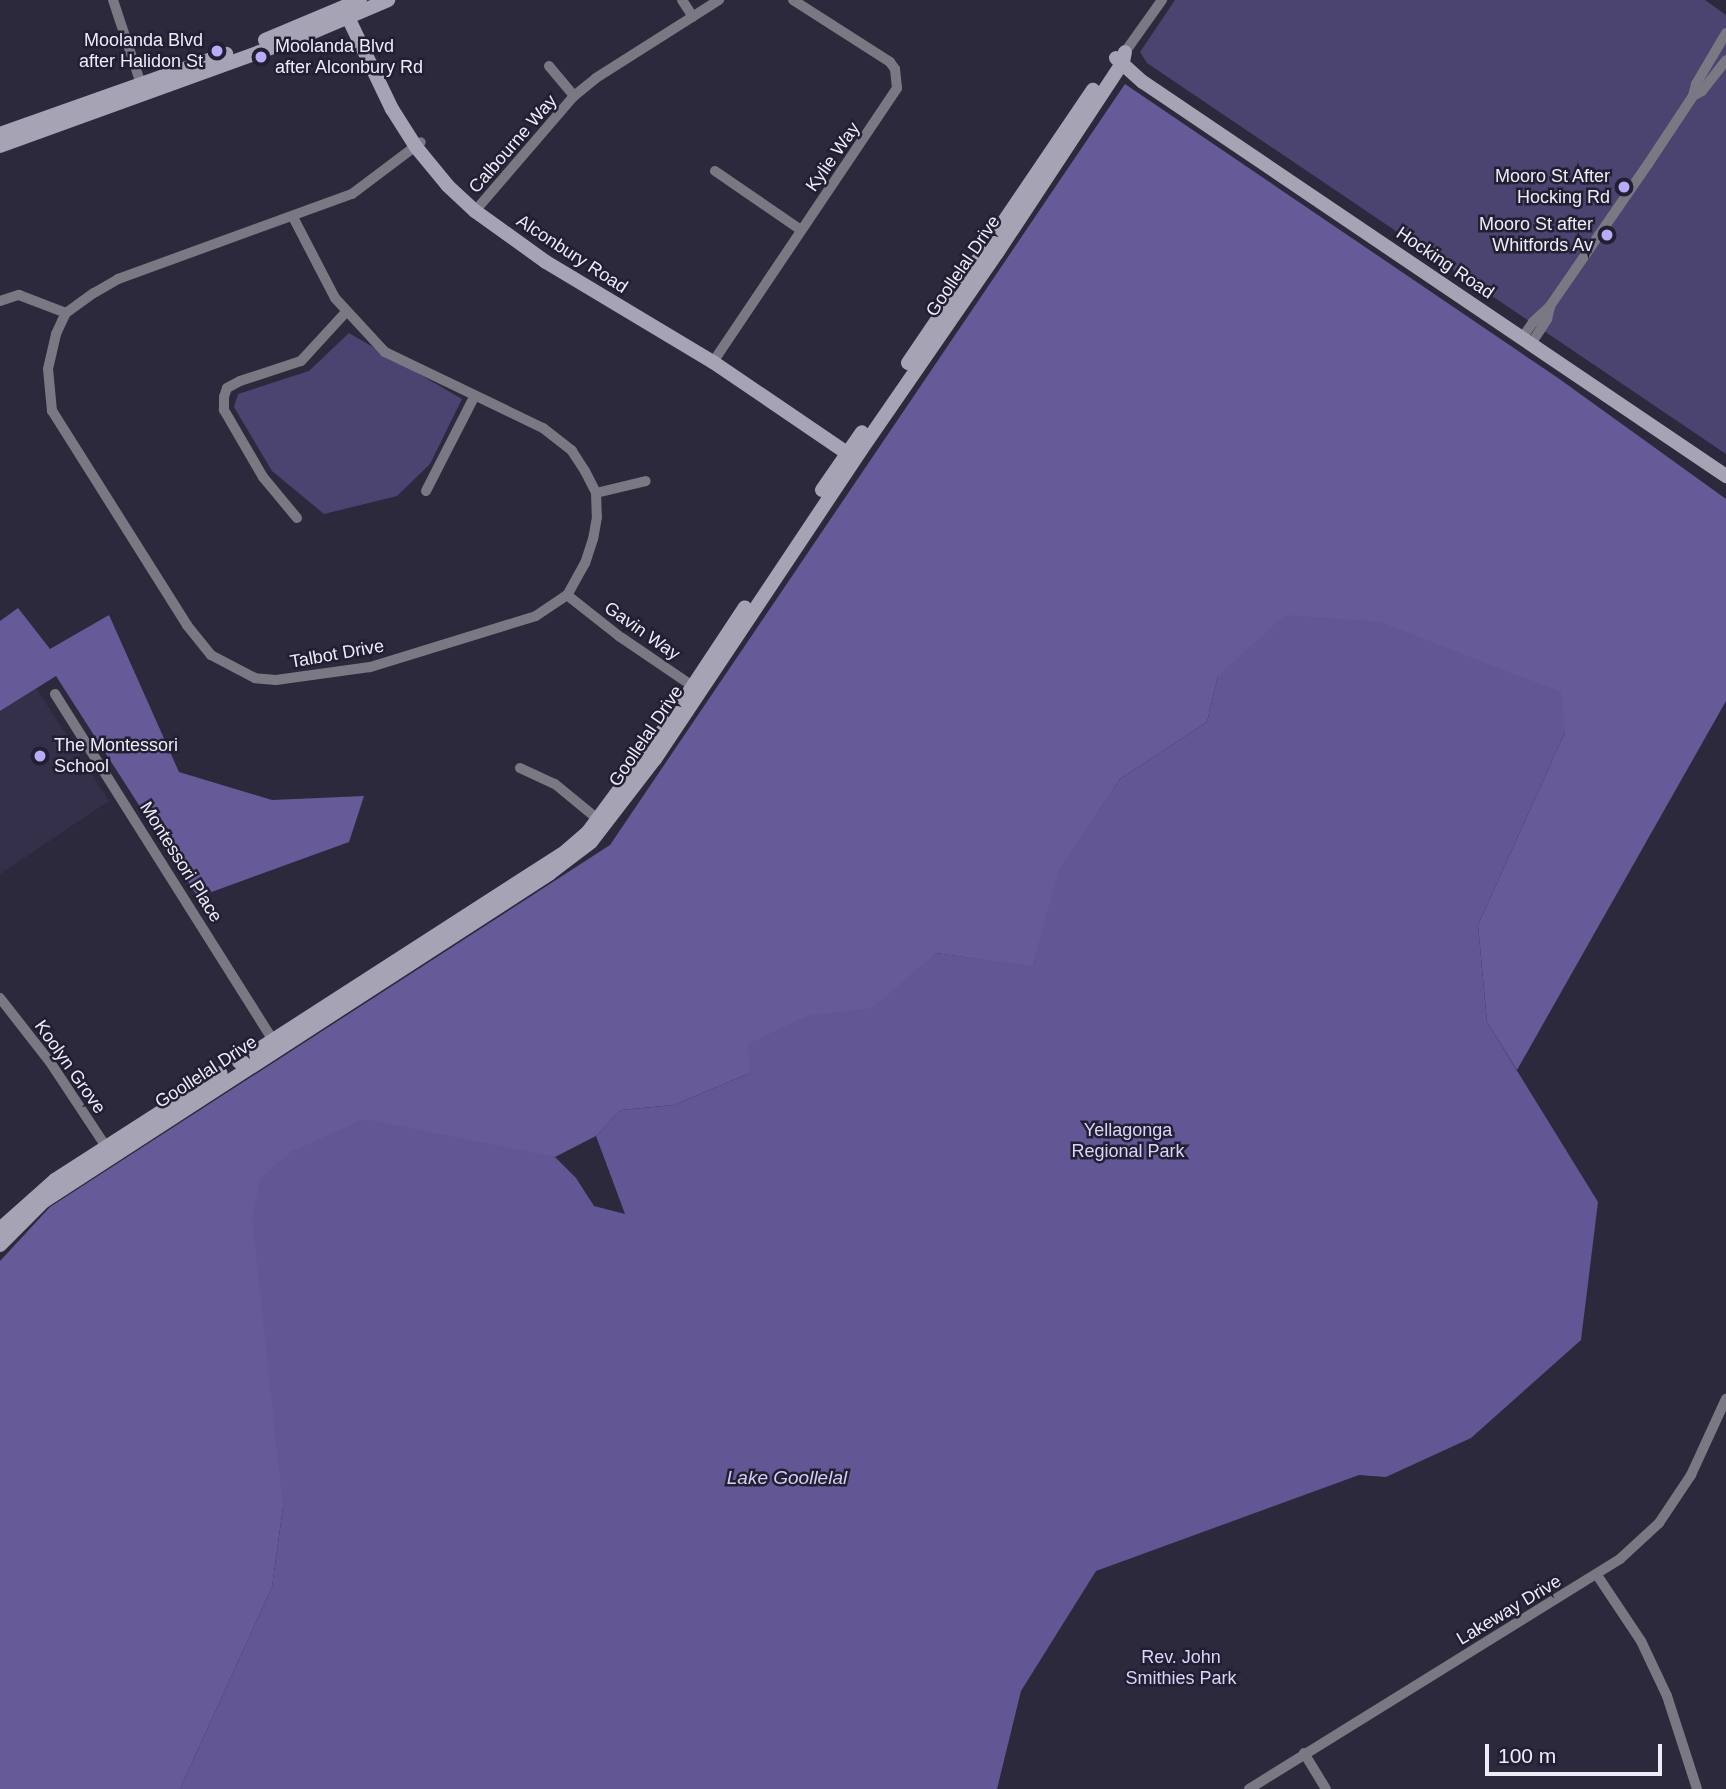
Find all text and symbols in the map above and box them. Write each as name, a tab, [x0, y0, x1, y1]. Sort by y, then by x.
place label: Moolanda Blvd after Halidon St	[79, 30, 203, 72]
place label: Moolanda Blvd after Alconbury Rd	[275, 36, 424, 78]
marker: Moolanda Blvd after Halidon St	[209, 43, 225, 59]
marker: Moolanda Blvd after Alconbury Rd	[253, 49, 269, 65]
street label: Calbourne Way	[464, 90, 562, 198]
street label: Kylie Way	[801, 118, 865, 196]
place label: Mooro St After Hocking Rd	[1494, 166, 1610, 208]
marker: Mooro St After Hocking Rd	[1616, 179, 1632, 195]
street label: Alconbury Road	[512, 210, 632, 298]
street label: Goollelal Drive	[921, 211, 1005, 321]
place label: Mooro St after Whitfords Av	[1479, 214, 1593, 256]
street label: Hocking Road	[1392, 222, 1498, 304]
marker: Mooro St after Whitfords Av	[1599, 227, 1615, 243]
street label: Gavin Way	[600, 597, 684, 665]
street label: Talbot Drive	[288, 635, 386, 673]
street label: Goollelal Drive	[604, 681, 688, 791]
place label: The Montessori School	[54, 735, 178, 778]
marker: The Montessori School	[32, 748, 48, 764]
street label: Montessori Place	[135, 798, 227, 926]
street label: Koolyn Grove	[30, 1016, 110, 1118]
street label: Goollelal Drive	[151, 1031, 261, 1113]
park label: Yellagonga Regional Park	[1071, 1120, 1185, 1162]
water label: Lake Goollelal	[727, 1467, 847, 1489]
street label: Lakeway Drive	[1453, 1570, 1565, 1650]
park label: Rev. John Smithies Park	[1125, 1647, 1237, 1690]
scale bar	[1488, 1730, 1665, 1774]
text: 100 m	[1498, 1744, 1556, 1767]

